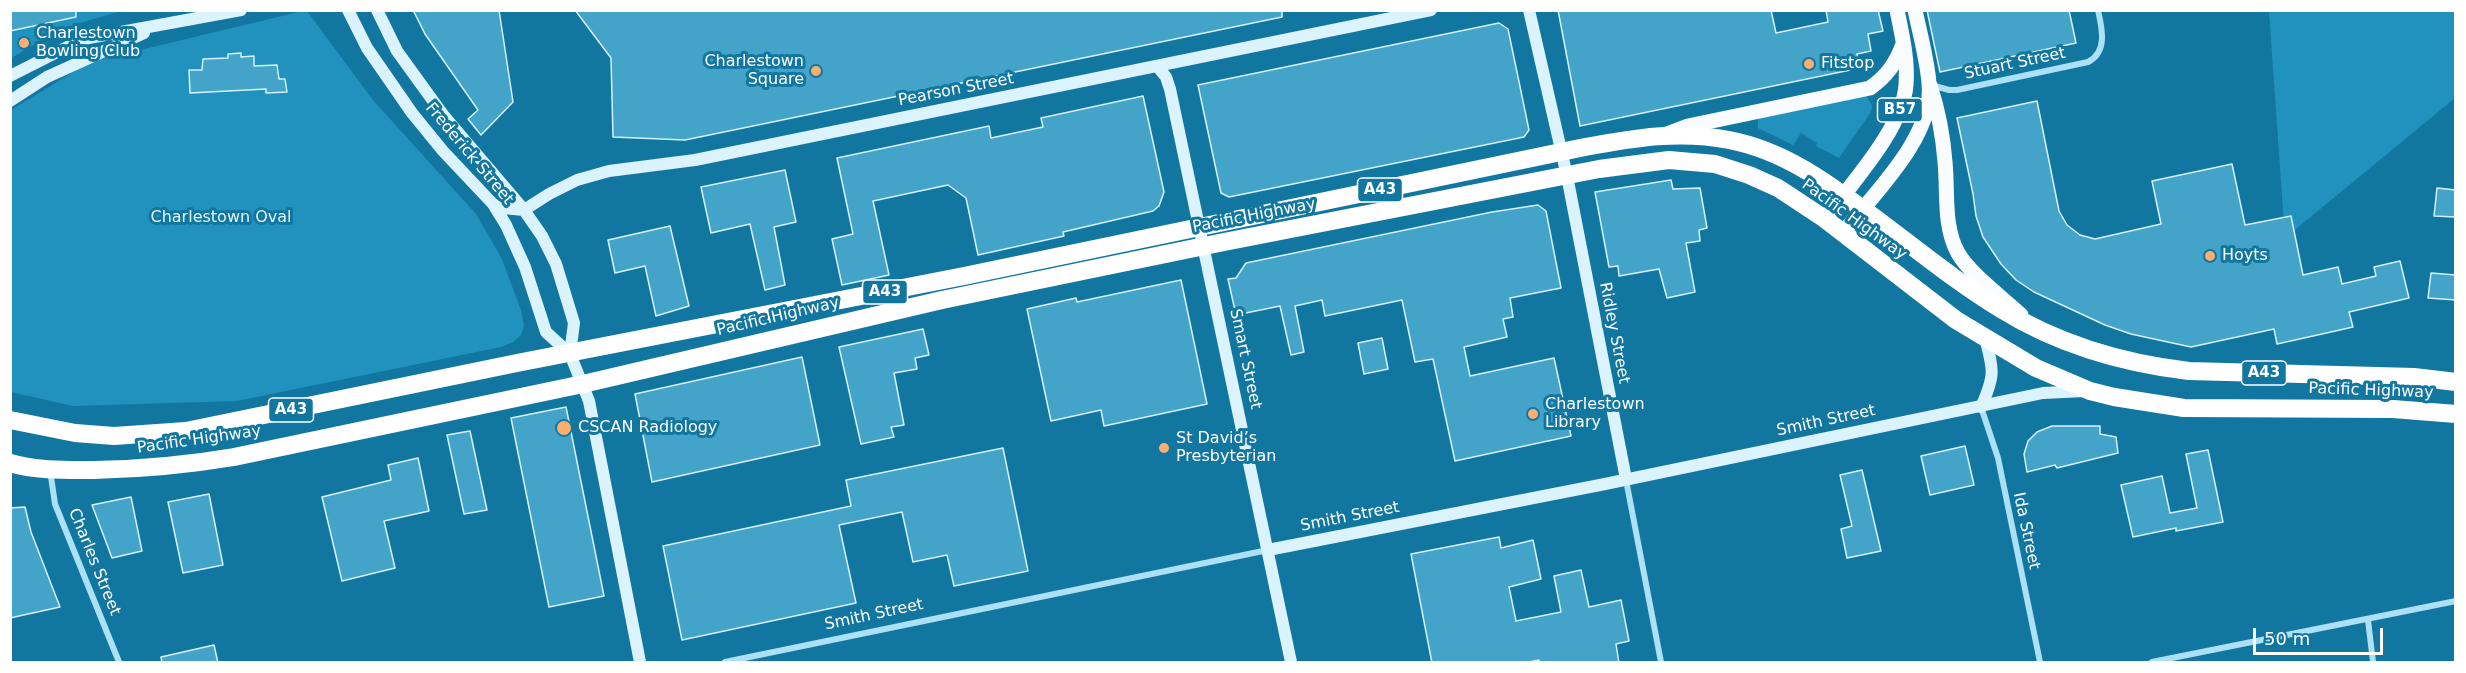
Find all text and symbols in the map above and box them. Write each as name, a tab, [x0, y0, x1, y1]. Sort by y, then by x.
place label: Charlestown Bowling Club	[36, 24, 140, 62]
marker: Charlestown Bowling Club	[17, 36, 31, 50]
street label: Stuart Street	[1963, 44, 2067, 84]
place label: Charlestown Square	[704, 52, 804, 90]
place label: Fitstop	[1821, 54, 1874, 74]
marker: Fitstop	[1802, 57, 1816, 71]
marker: Charlestown Square	[809, 64, 823, 78]
street label: Pearson Street	[897, 69, 1015, 111]
road number: B57	[1878, 98, 1922, 122]
street label: Frederick Street	[421, 99, 517, 209]
street label: Pacific Highway	[1798, 175, 1910, 265]
road number: A43	[1358, 178, 1402, 202]
street label: Pacific Highway	[1191, 195, 1317, 237]
park label: Charlestown Oval	[150, 208, 292, 228]
place label: Hoyts	[2222, 246, 2268, 266]
marker: Hoyts	[2203, 249, 2217, 263]
road number: A43	[862, 280, 908, 304]
street label: Ridley Street	[1595, 281, 1633, 385]
street label: Pacific Highway	[715, 294, 841, 340]
street label: Smart Street	[1225, 307, 1265, 411]
road number: A43	[2242, 361, 2286, 385]
street label: Pacific Highway	[2308, 379, 2434, 403]
place label: Charlestown Library	[1545, 395, 1645, 433]
road number: A43	[268, 398, 314, 422]
street label: Smith Street	[1775, 401, 1877, 441]
marker: Charlestown Library	[1526, 407, 1540, 421]
place label: CSCAN Radiology	[578, 418, 717, 438]
marker: CSCAN Radiology	[555, 419, 573, 437]
street label: Pacific Highway	[136, 422, 262, 458]
place label: St David’s Presbyterian	[1176, 429, 1276, 467]
marker: St David’s Presbyterian	[1157, 441, 1171, 455]
street label: Ida Street	[2008, 491, 2044, 571]
street label: Smith Street	[1299, 498, 1401, 536]
street label: Charles Street	[64, 506, 124, 618]
street label: Smith Street	[823, 595, 925, 635]
scale bar	[2256, 616, 2386, 654]
text: 50 m	[2264, 628, 2310, 649]

